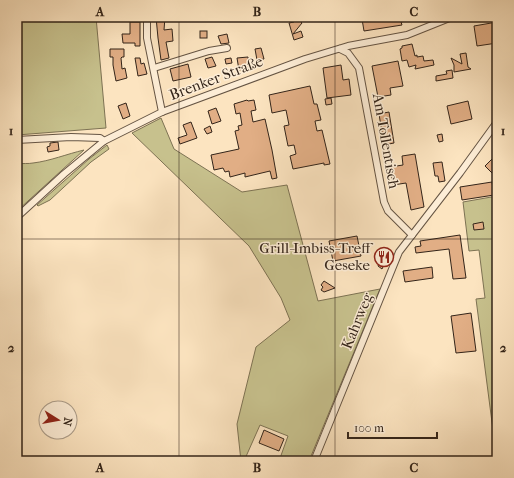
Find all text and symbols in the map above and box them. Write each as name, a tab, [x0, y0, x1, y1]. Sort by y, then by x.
text: A	[95, 4, 105, 19]
text: B	[253, 4, 262, 19]
text: C	[410, 4, 419, 19]
street label: Brenker Straße	[167, 52, 266, 104]
street label: Am Tollentisch	[369, 91, 403, 190]
text: 1	[9, 123, 14, 138]
text: 1	[501, 123, 506, 138]
place label: Grill-Imbiss-Treff Geseke	[259, 239, 373, 274]
restaurant icon: Grill-Imbiss-Treff Geseke	[373, 246, 395, 268]
street label: Kahrweg	[338, 289, 377, 352]
text: 2	[8, 340, 15, 355]
text: 2	[500, 340, 507, 355]
north arrow	[38, 400, 78, 440]
scale bar	[348, 414, 437, 440]
text: N	[60, 416, 75, 428]
text: 100 m	[354, 421, 384, 435]
text: A	[95, 460, 105, 475]
text: B	[253, 460, 262, 475]
text: C	[410, 460, 419, 475]

